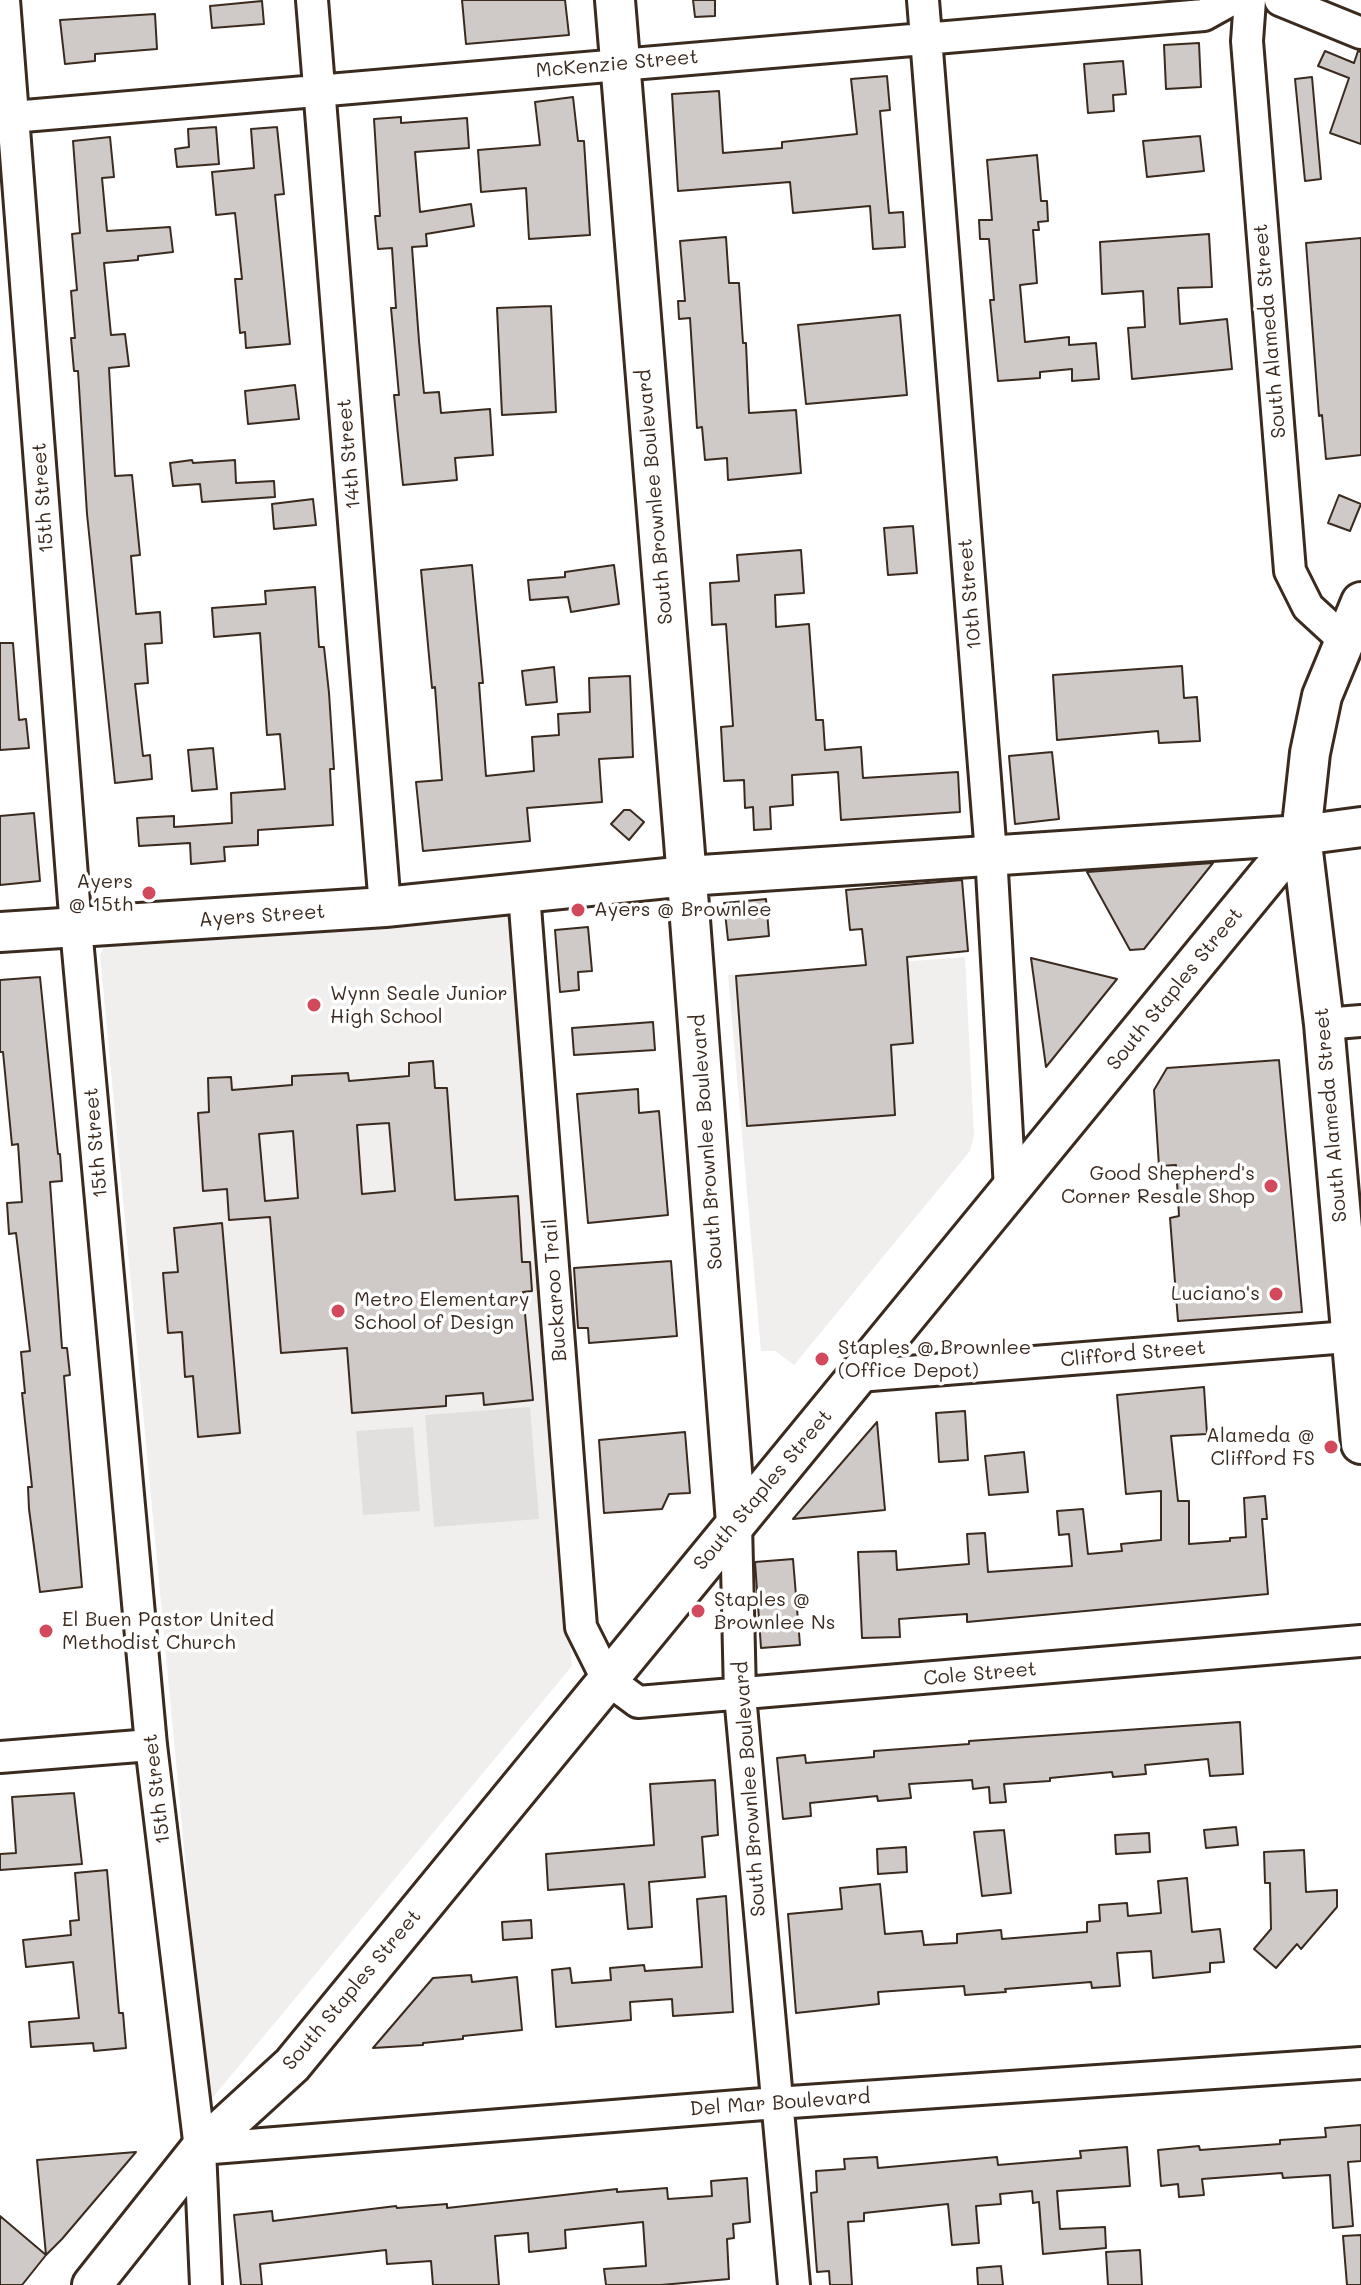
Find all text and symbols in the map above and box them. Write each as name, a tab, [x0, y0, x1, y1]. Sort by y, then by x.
street label: McKenzie Street	[535, 45, 699, 83]
street label: South Alameda Street	[1249, 223, 1291, 439]
street label: South Brownlee Boulevard	[632, 368, 678, 626]
street label: 14th Street	[332, 398, 366, 510]
street label: 15th Street	[27, 442, 59, 554]
street label: 10th Street	[953, 537, 987, 651]
place label: Ayers @ 15th	[68, 870, 133, 917]
marker: Ayers @ 15th	[140, 884, 158, 902]
place label: Ayers @ Brownlee	[594, 898, 772, 922]
street label: Ayers Street	[198, 900, 326, 932]
marker: Ayers @ Brownlee	[569, 901, 587, 919]
street label: South Staples Street	[1102, 903, 1248, 1075]
place label: Wynn Seale Junior High School	[330, 982, 507, 1029]
marker: Wynn Seale Junior High School	[305, 996, 323, 1014]
street label: South Alameda Street	[1310, 1007, 1352, 1223]
street label: South Brownlee Boulevard	[686, 1013, 728, 1271]
street label: 15th Street	[79, 1087, 113, 1199]
place label: Good Shepherd's Corner Resale Shop	[1061, 1162, 1255, 1209]
marker: Good Shepherd's Corner Resale Shop	[1262, 1177, 1280, 1195]
street label: Buckaroo Trail	[538, 1218, 572, 1362]
place label: Luciano's	[1171, 1282, 1260, 1306]
marker: Luciano's	[1267, 1285, 1285, 1303]
place label: Metro Elementary School of Design	[354, 1288, 529, 1335]
marker: Metro Elementary School of Design	[329, 1302, 347, 1320]
place label: Staples @ Brownlee (Office Depot)	[838, 1336, 1031, 1383]
street label: Clifford Street	[1059, 1336, 1207, 1372]
marker: Staples @ Brownlee (Office Depot)	[813, 1350, 831, 1368]
street label: South Staples Street	[689, 1405, 837, 1575]
place label: Alameda @ Clifford FS	[1206, 1424, 1315, 1471]
marker: Alameda @ Clifford FS	[1322, 1438, 1340, 1456]
place label: Staples @ Brownlee Ns	[714, 1588, 836, 1635]
marker: Staples @ Brownlee Ns	[689, 1602, 707, 1620]
place label: El Buen Pastor United Methodist Church	[62, 1608, 274, 1655]
marker: El Buen Pastor United Methodist Church	[37, 1622, 55, 1640]
street label: Cole Street	[922, 1657, 1038, 1691]
street label: South Brownlee Boulevard	[729, 1660, 771, 1918]
street label: 15th Street	[138, 1733, 176, 1845]
street label: South Staples Street	[278, 1905, 426, 2075]
street label: Del Mar Boulevard	[689, 2085, 871, 2121]

